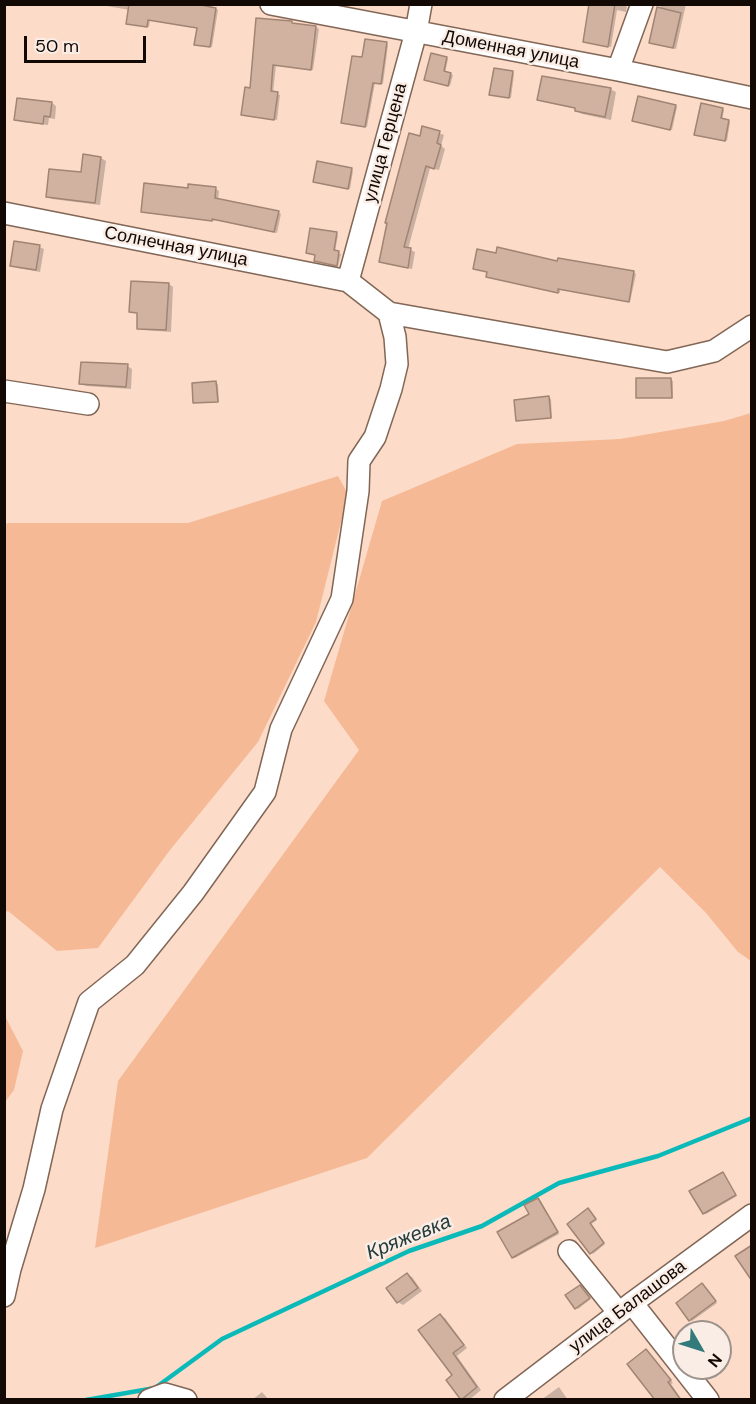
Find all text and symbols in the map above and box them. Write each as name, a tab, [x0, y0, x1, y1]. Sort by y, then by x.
scale bar	[27, 24, 148, 62]
street label: Доменная улица	[441, 26, 581, 74]
text: 50 m	[35, 34, 79, 58]
street label: улица Герцена	[360, 81, 412, 205]
street label: Солнечная улица	[102, 222, 250, 272]
water label: Кряжевка	[363, 1210, 455, 1266]
street label: улица Балашова	[565, 1256, 691, 1358]
north arrow	[672, 1320, 732, 1380]
text: N	[703, 1349, 727, 1372]

